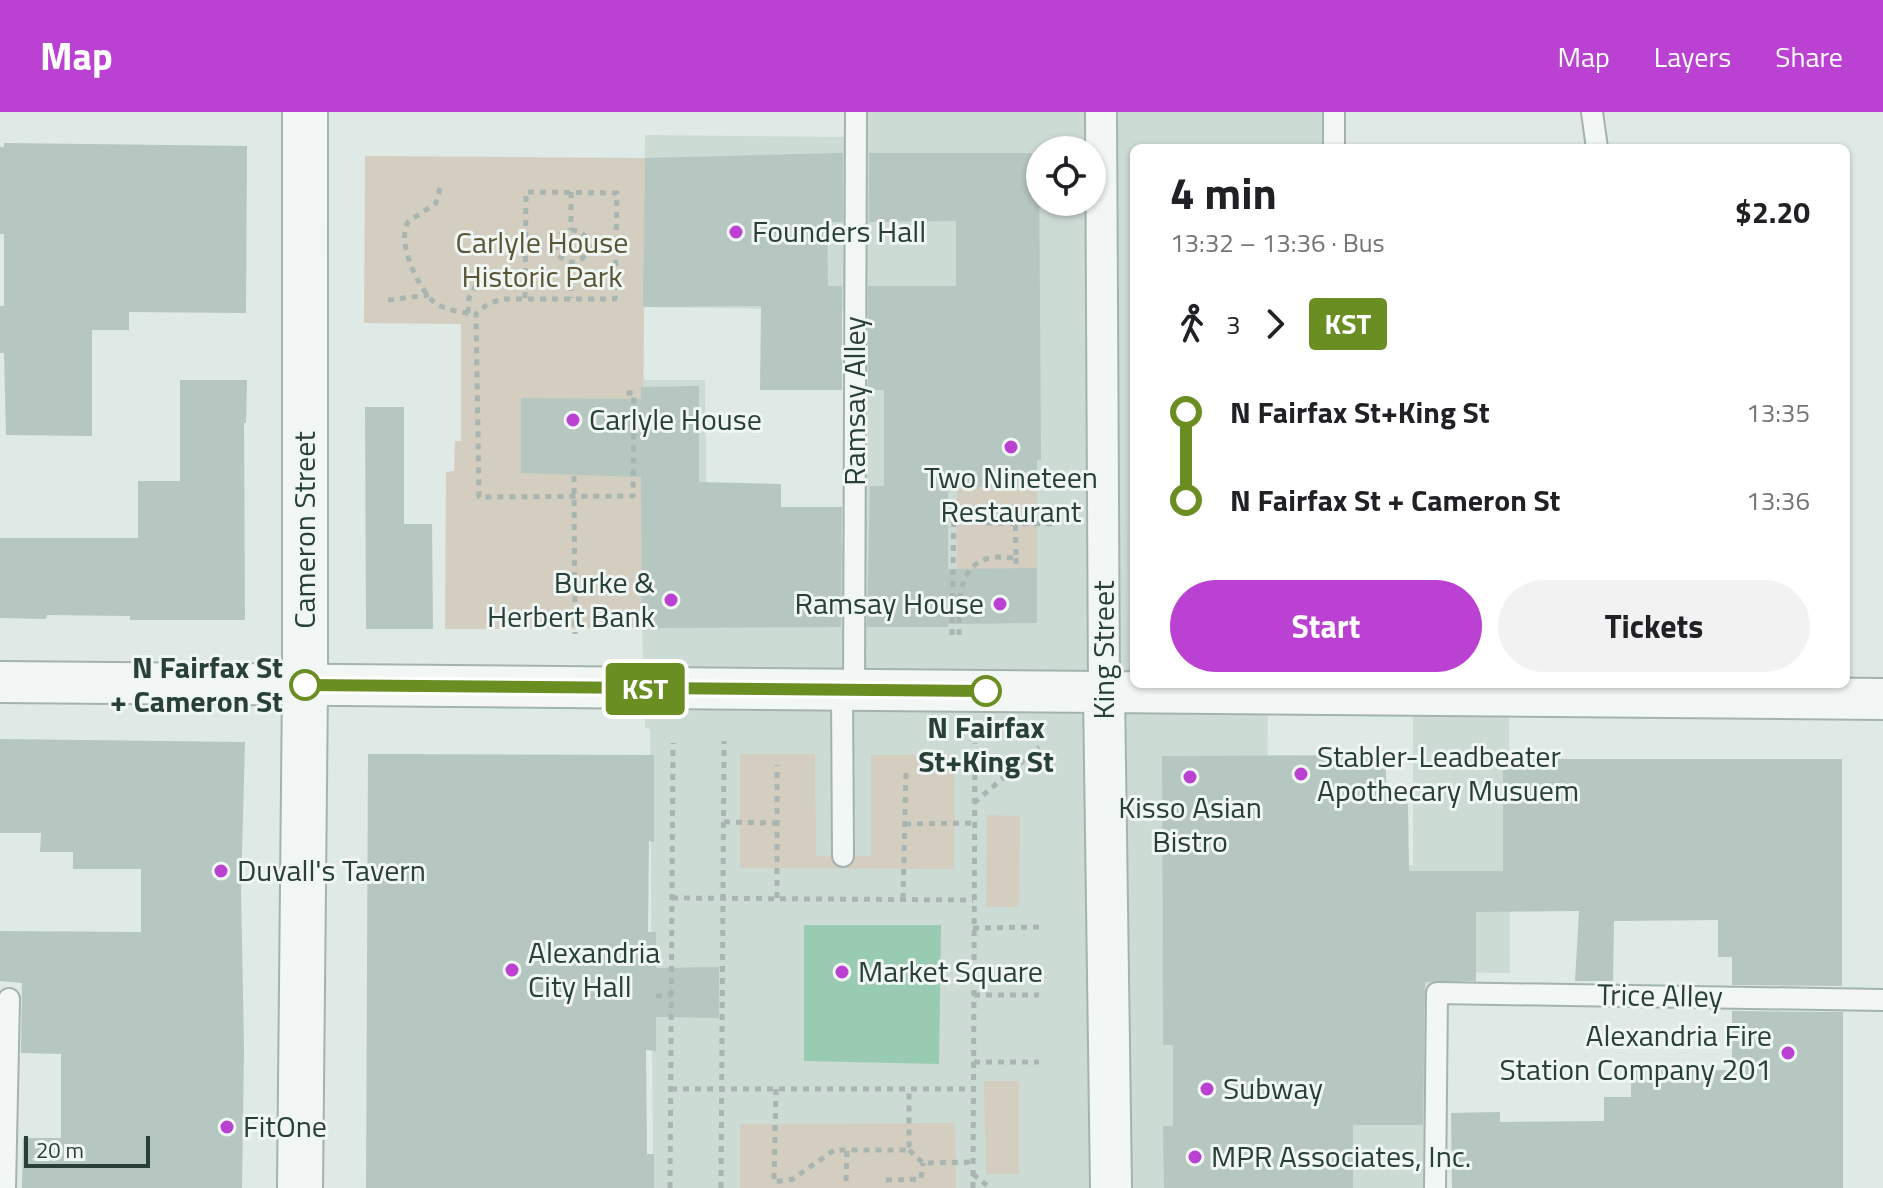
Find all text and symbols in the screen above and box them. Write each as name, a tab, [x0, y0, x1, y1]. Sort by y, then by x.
text: Map	[40, 27, 113, 85]
text: Map	[1557, 35, 1610, 78]
text: Layers	[1654, 35, 1731, 78]
text: Share	[1775, 35, 1843, 78]
map controls	[1026, 136, 1106, 216]
button: locate	[1026, 136, 1106, 216]
text: 4 min	[1170, 159, 1277, 226]
text: $2.20	[1735, 189, 1810, 235]
place label: Founders Hall	[752, 208, 926, 254]
park label: Carlyle House Historic Park	[456, 219, 628, 299]
marker: Founders Hall	[727, 223, 745, 241]
text: 13:32 – 13:36 · Bus	[1170, 223, 1385, 262]
icon: walk	[1170, 302, 1214, 346]
icon: forward	[1253, 302, 1297, 346]
text: KST	[1325, 302, 1371, 345]
text: 3	[1226, 305, 1241, 344]
street label: Ramsay Alley	[831, 316, 877, 486]
text: N Fairfax St+King St	[1230, 389, 1490, 435]
text: 13:35	[1746, 393, 1810, 432]
place label: Carlyle House	[589, 396, 762, 442]
marker: Carlyle House	[564, 411, 582, 429]
street label: Cameron Street	[281, 431, 327, 629]
marker: Two Nineteen Restaurant	[1002, 438, 1020, 456]
place label: Two Nineteen Restaurant	[924, 454, 1098, 534]
text: N Fairfax St + Cameron St	[1230, 477, 1560, 523]
text: 13:36	[1746, 481, 1810, 520]
place label: Burke & Herbert Bank	[487, 559, 655, 639]
place label: Ramsay House	[795, 580, 984, 626]
street label: King Street	[1080, 580, 1126, 720]
button: Start	[1170, 580, 1482, 672]
button: Tickets	[1498, 580, 1810, 672]
marker: Burke & Herbert Bank	[662, 591, 680, 609]
marker: Ramsay House	[991, 595, 1009, 613]
place label: N Fairfax St + Cameron St	[110, 644, 283, 724]
line badge: KST	[599, 663, 691, 715]
text: KST	[622, 667, 668, 710]
marker: N Fairfax St + Cameron St	[290, 670, 320, 700]
marker: N Fairfax St+King St	[971, 676, 1001, 706]
place label: N Fairfax St+King St	[918, 704, 1054, 784]
place label: Stabler-Leadbeater Apothecary Musuem	[1317, 733, 1579, 813]
marker: Stabler-Leadbeater Apothecary Musuem	[1292, 765, 1310, 783]
marker: Kisso Asian Bistro	[1181, 768, 1199, 786]
place label: Kisso Asian Bistro	[1118, 784, 1262, 864]
place label: Duvall's Tavern	[237, 847, 426, 893]
marker: Duvall's Tavern	[212, 862, 230, 880]
place label: Alexandria City Hall	[528, 929, 660, 1009]
place label: Market Square	[858, 948, 1043, 994]
marker: Alexandria City Hall	[503, 961, 521, 979]
marker: Market Square	[833, 963, 851, 981]
street label: Trice Alley	[1597, 971, 1723, 1019]
place label: Alexandria Fire Station Company 201	[1500, 1012, 1772, 1092]
marker: Alexandria Fire Station Company 201	[1779, 1044, 1797, 1062]
place label: Subway	[1223, 1065, 1323, 1111]
marker: Subway	[1198, 1080, 1216, 1098]
place label: FitOne	[243, 1103, 327, 1149]
marker: FitOne	[218, 1118, 236, 1136]
scale bar	[24, 1132, 150, 1168]
text: 20 m	[36, 1133, 84, 1167]
place label: MPR Associates, Inc.	[1211, 1133, 1471, 1179]
marker: MPR Associates, Inc.	[1186, 1148, 1204, 1166]

